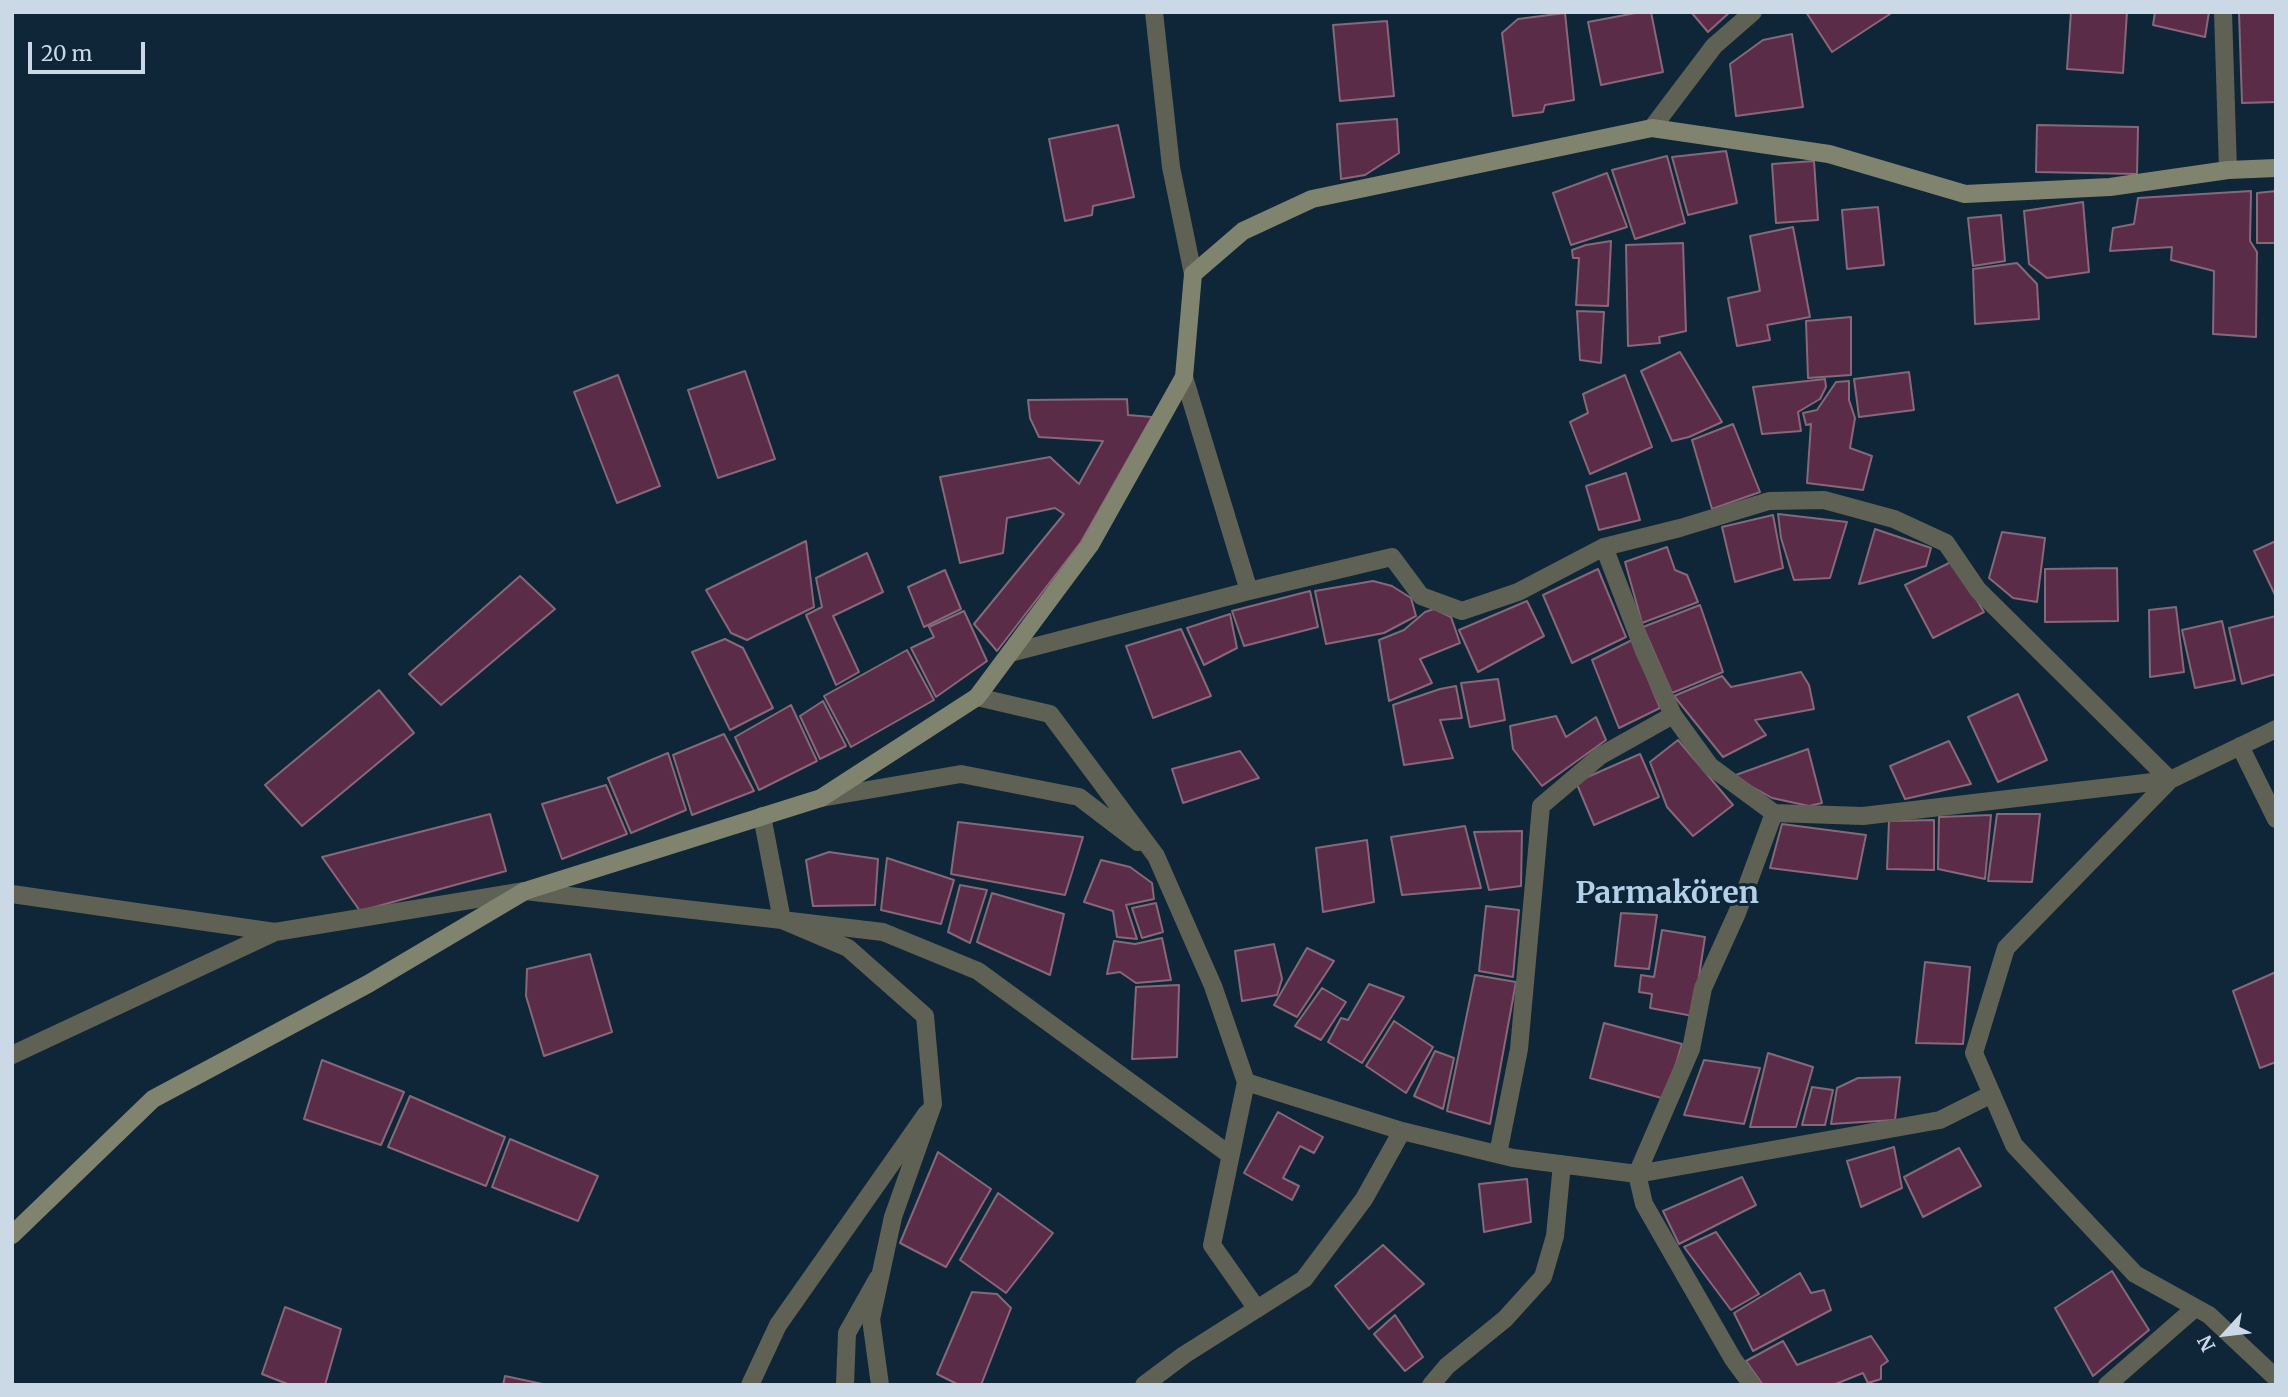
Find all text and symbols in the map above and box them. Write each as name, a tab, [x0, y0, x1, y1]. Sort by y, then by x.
scale bar	[32, 28, 149, 72]
text: 20 m	[41, 40, 92, 67]
district label: Parmakören	[1575, 877, 1759, 913]
north arrow	[2190, 1299, 2260, 1369]
text: N	[2192, 1331, 2220, 1356]

